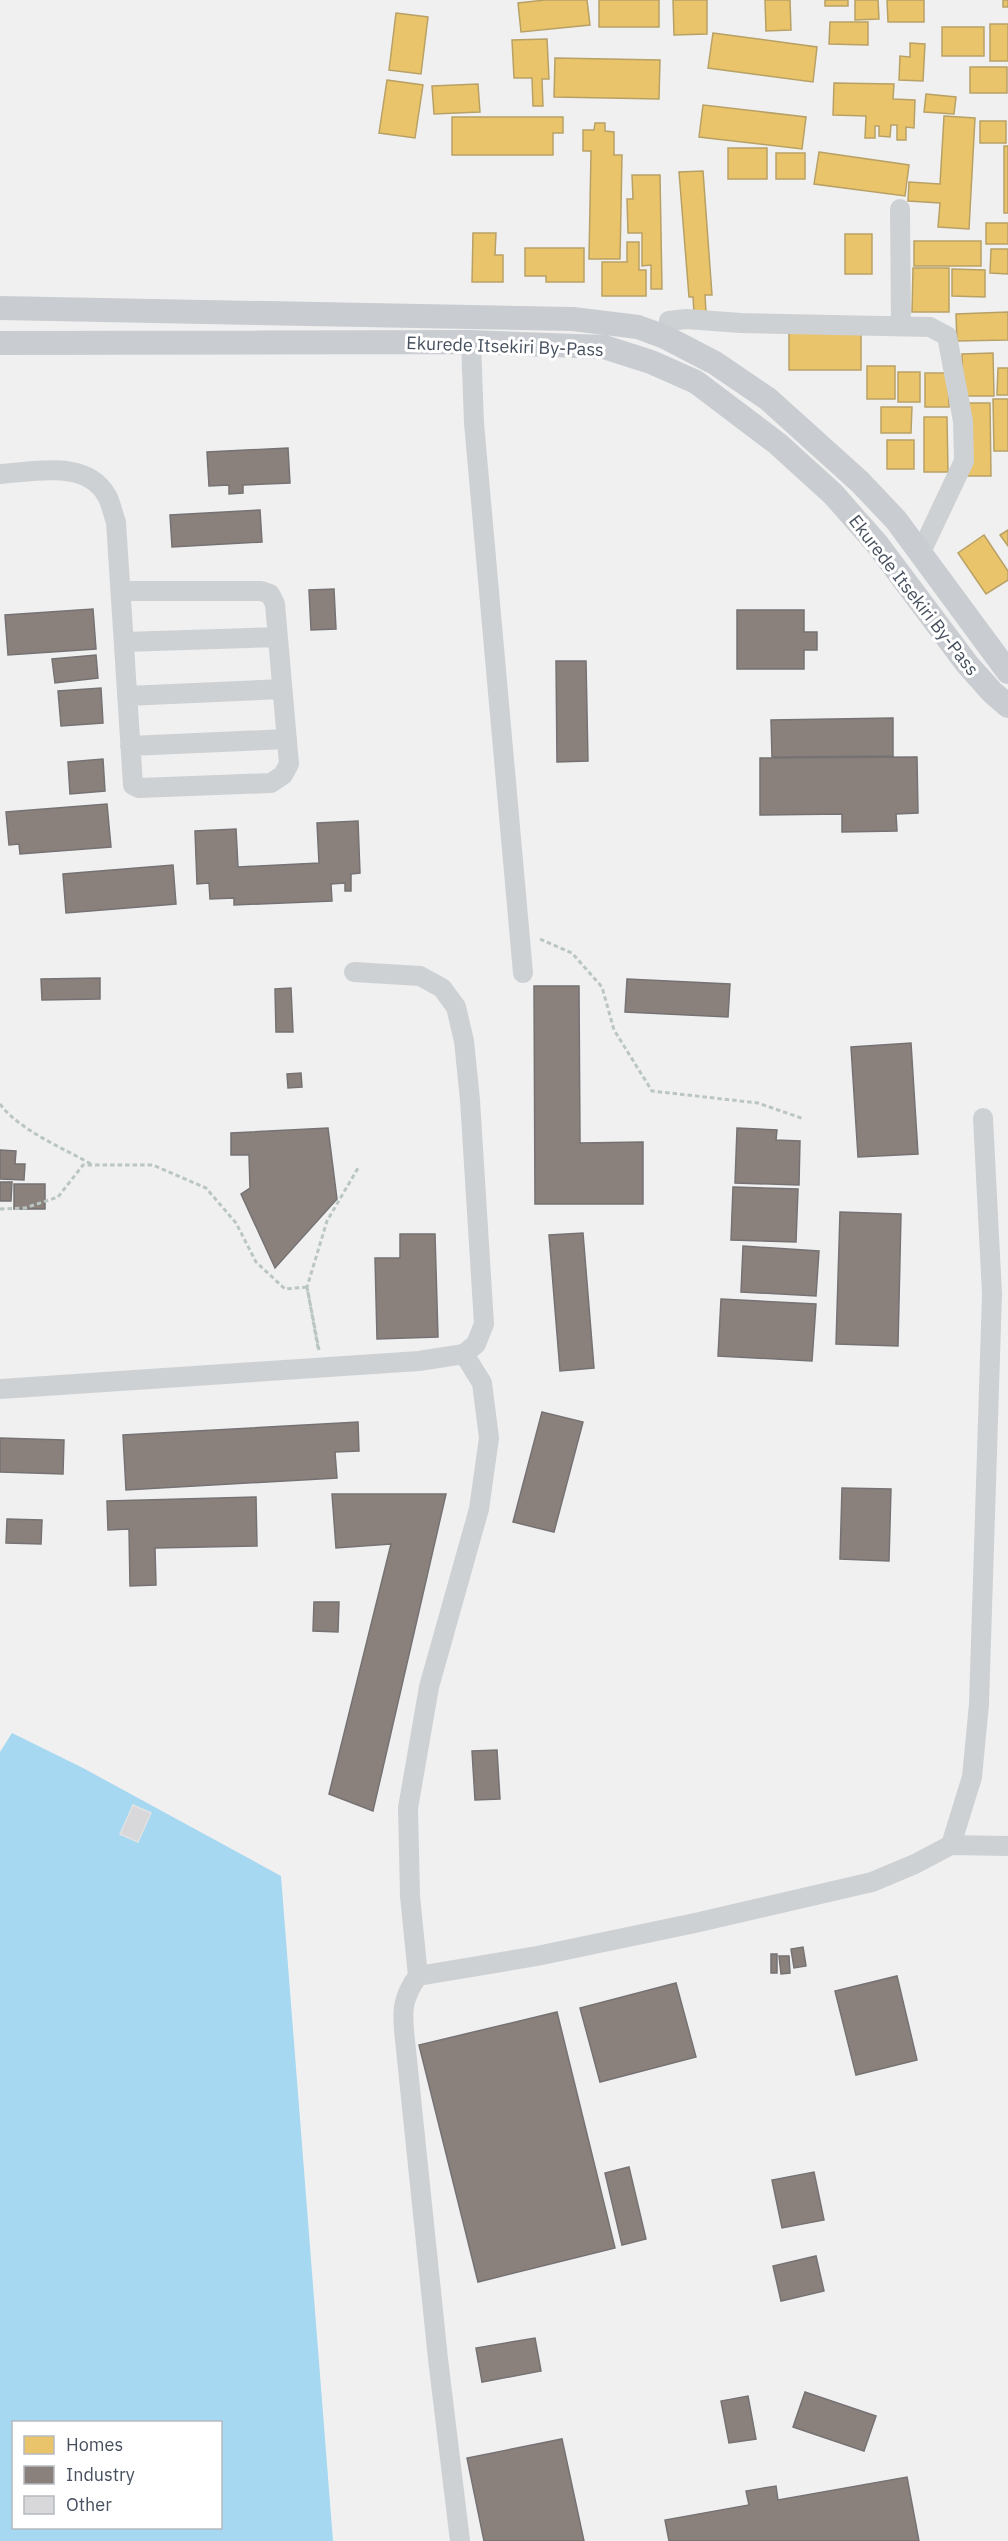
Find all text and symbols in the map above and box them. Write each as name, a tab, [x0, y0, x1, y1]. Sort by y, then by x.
street label: Ekurede Itsekiri By-Pass	[406, 331, 604, 361]
street label: Ekurede Itsekiri By-Pass	[844, 510, 984, 680]
legend	[12, 2421, 222, 2529]
text: Homes	[66, 2433, 123, 2456]
text: Industry	[66, 2463, 135, 2486]
text: Other	[66, 2493, 112, 2516]

